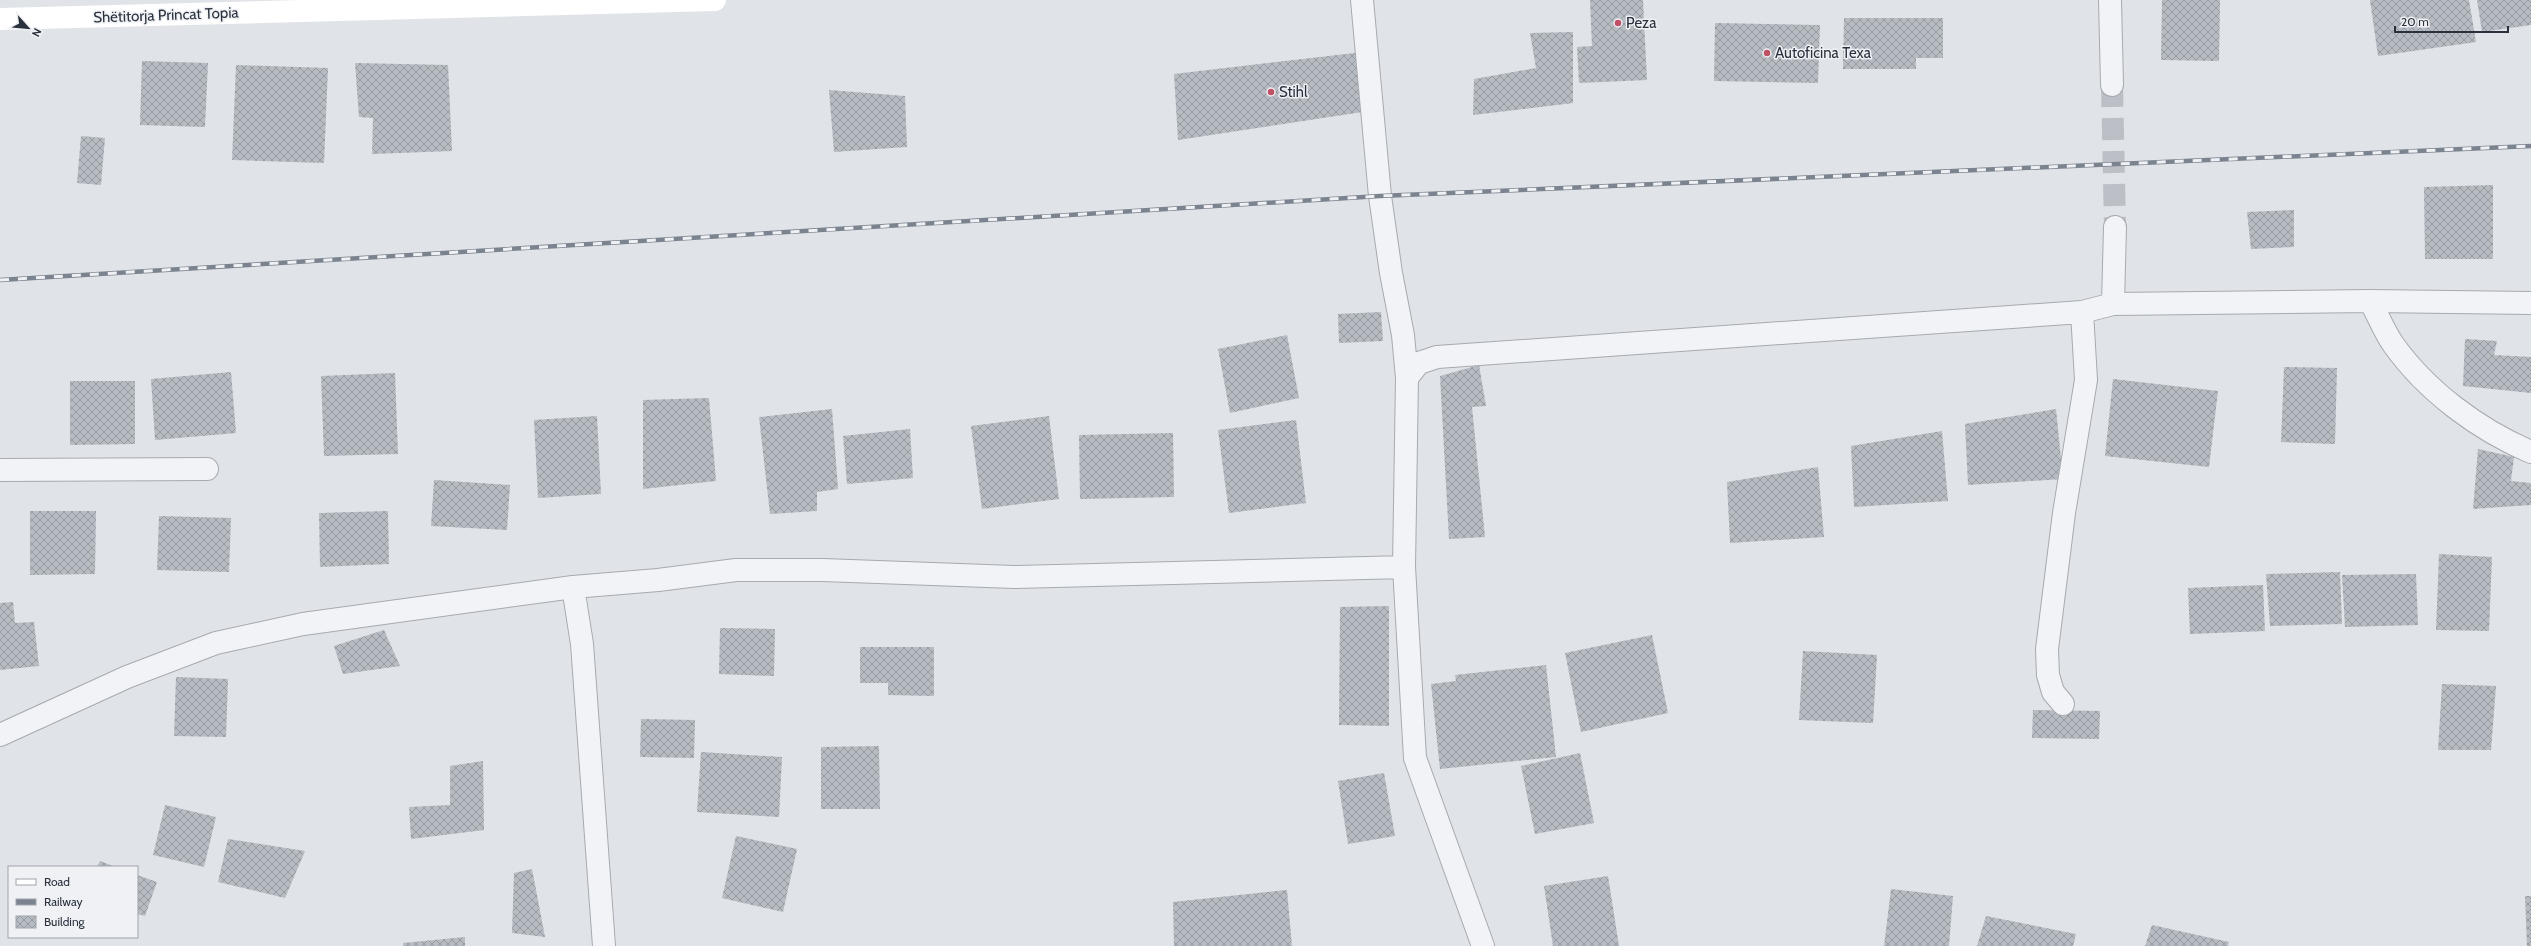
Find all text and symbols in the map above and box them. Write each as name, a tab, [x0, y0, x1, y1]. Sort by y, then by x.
street label: Shëtitorja Princat Topia	[93, 3, 240, 27]
north arrow	[8, 8, 48, 48]
scale bar	[2395, 8, 2508, 34]
place label: Peza	[1626, 14, 1657, 32]
text: 20 m	[2401, 14, 2429, 29]
marker: Peza	[1613, 18, 1623, 28]
text: N	[29, 26, 45, 39]
place label: Autoficina Texa	[1775, 44, 1872, 62]
marker: Autoficina Texa	[1762, 48, 1772, 58]
place label: Stihl	[1279, 83, 1308, 101]
marker: Stihl	[1266, 87, 1276, 97]
legend	[8, 866, 138, 938]
text: Road	[44, 874, 70, 889]
text: Railway	[44, 894, 82, 909]
text: Building	[44, 914, 86, 929]

